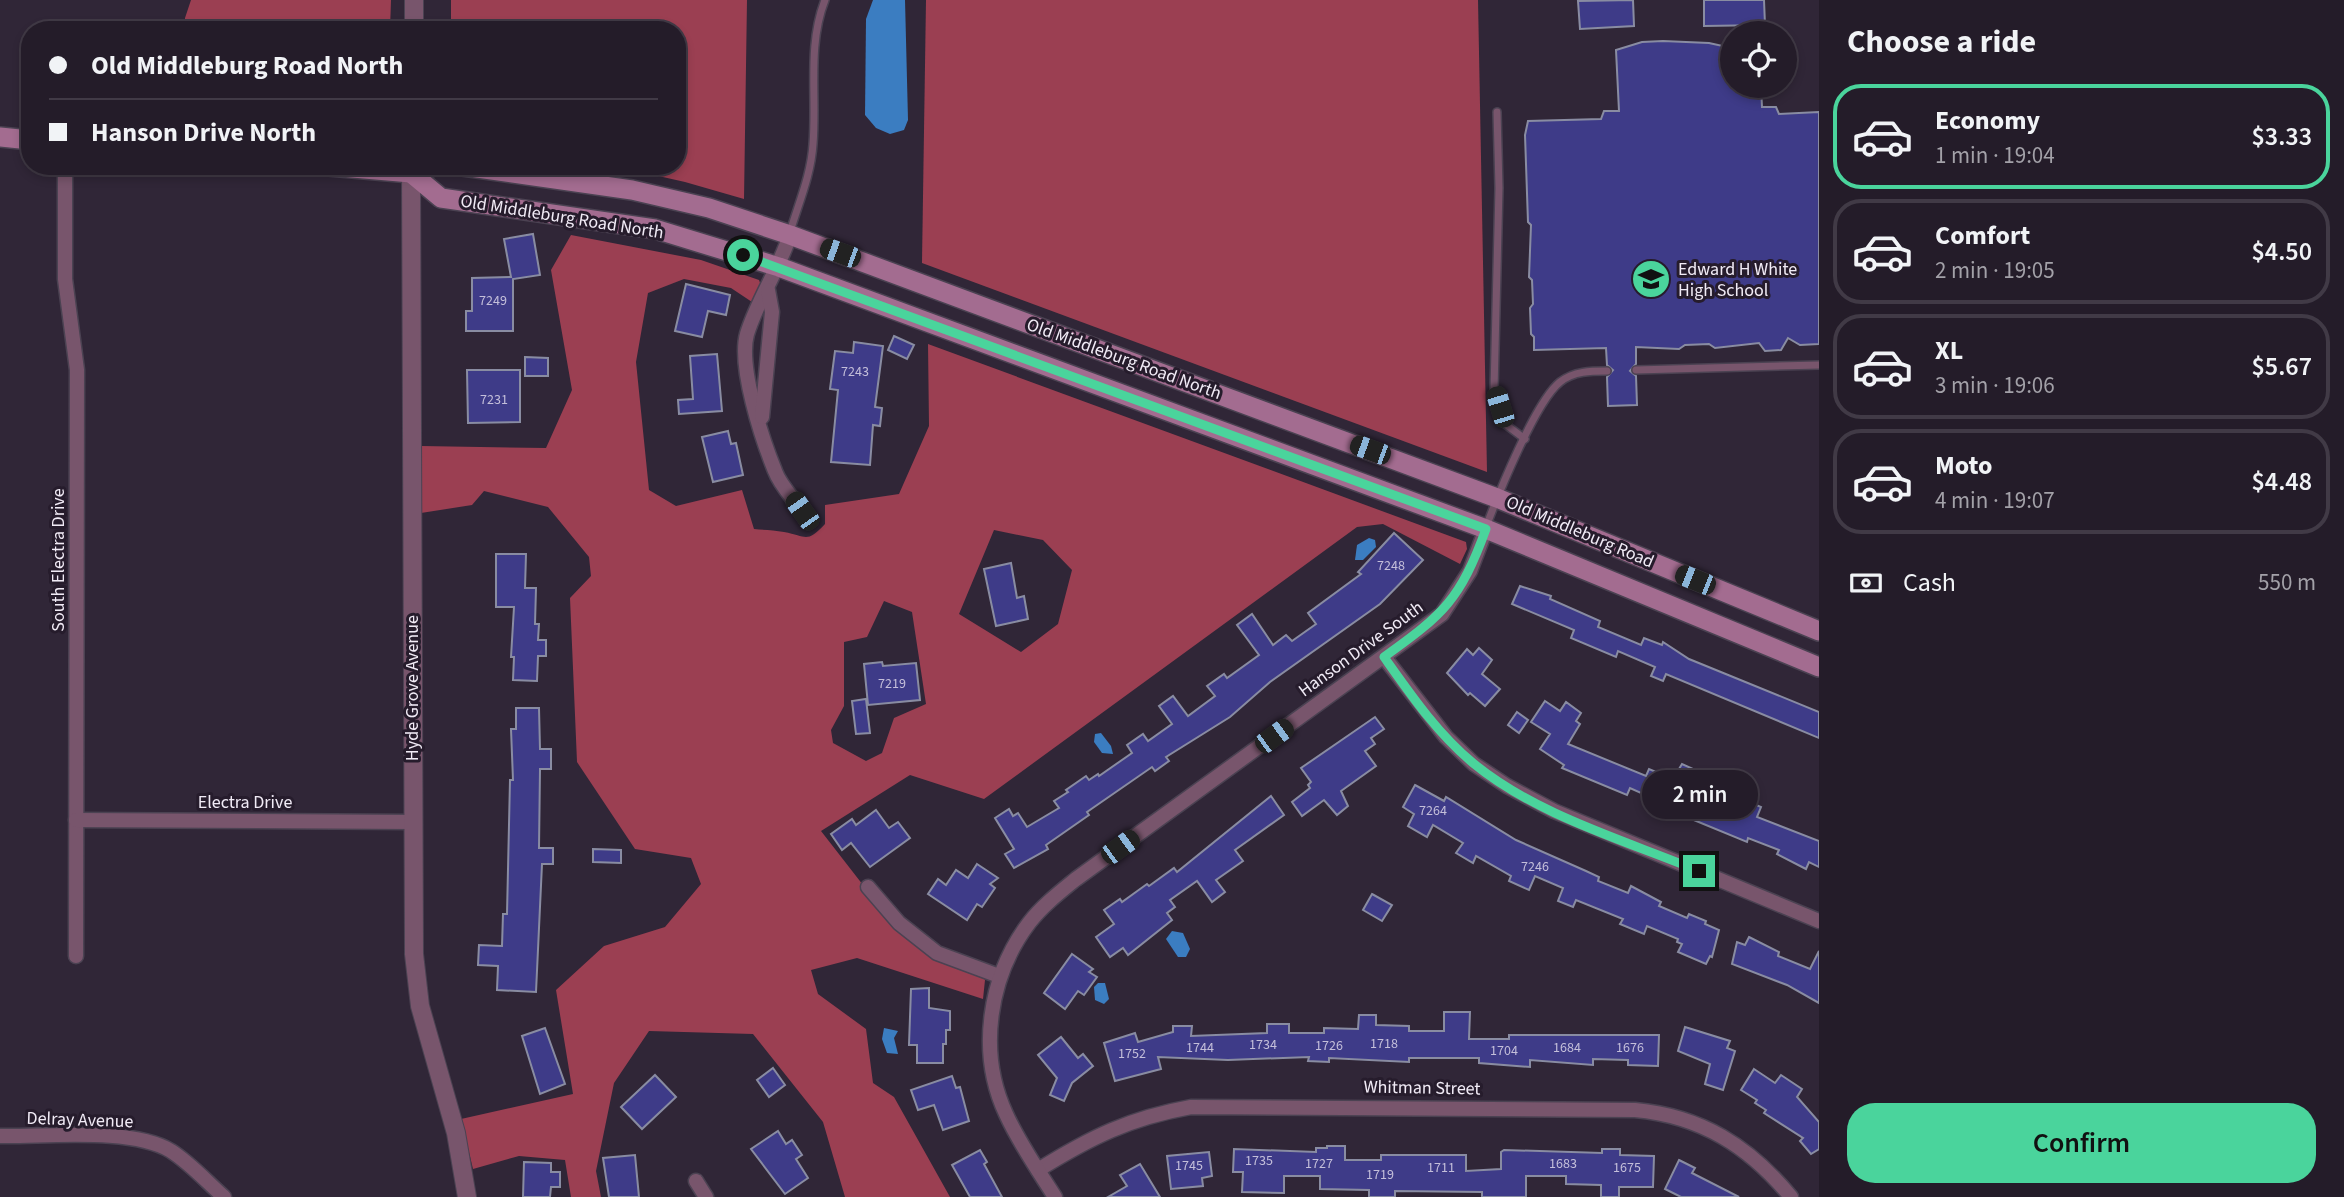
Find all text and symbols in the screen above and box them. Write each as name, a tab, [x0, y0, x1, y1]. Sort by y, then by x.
text: Choose a ride	[1847, 19, 2036, 65]
map controls	[1720, 21, 1797, 98]
button: locate	[1720, 21, 1797, 98]
text: Old Middleburg Road North	[91, 47, 403, 84]
text: Economy	[1935, 102, 2040, 139]
icon: car	[1851, 105, 1914, 168]
text: Hanson Drive North	[91, 114, 316, 151]
text: $3.33	[2251, 118, 2312, 155]
text: 1 min · 19:04	[1935, 139, 2055, 172]
street label: Old Middleburg Road North	[459, 189, 665, 245]
text: Comfort	[1935, 217, 2030, 254]
icon: car	[1851, 220, 1914, 283]
text: $4.50	[2251, 233, 2312, 270]
car	[817, 236, 864, 270]
route start	[727, 239, 759, 271]
text: 2 min · 19:05	[1935, 254, 2055, 287]
place label: Edward H White High School	[1678, 257, 1797, 303]
school or university icon: Edward H White High School	[1630, 258, 1672, 300]
house number: 7249	[479, 291, 507, 311]
street label: Old Middleburg Road North	[1023, 312, 1225, 406]
text: XL	[1935, 332, 1963, 369]
icon: car	[1851, 335, 1914, 398]
text: $5.67	[2251, 348, 2312, 385]
house number: 7243	[841, 362, 869, 382]
text: 3 min · 19:06	[1935, 369, 2055, 402]
car	[1484, 384, 1517, 430]
house number: 7231	[480, 390, 508, 410]
car	[1347, 433, 1394, 467]
text: Moto	[1935, 447, 1992, 484]
icon: car	[1851, 450, 1914, 513]
text: $4.48	[2251, 463, 2312, 500]
text: 4 min · 19:07	[1935, 484, 2055, 517]
street label: South Electra Drive	[46, 488, 71, 632]
car	[782, 488, 823, 534]
street label: Old Middleburg Road	[1502, 490, 1658, 574]
house number: 7248	[1377, 556, 1405, 576]
car	[1672, 562, 1719, 598]
icon: cash	[1847, 564, 1885, 602]
text: Cash	[1903, 564, 1956, 601]
text: 550 m	[2258, 566, 2316, 599]
street label: Hanson Drive South	[1293, 595, 1429, 703]
street label: Hyde Grove Avenue	[400, 615, 425, 761]
house number: 7219	[878, 674, 906, 694]
car	[1251, 715, 1298, 757]
callout: 2 min	[1641, 770, 1757, 818]
text: 2 min	[1673, 778, 1727, 811]
street label: Electra Drive	[198, 790, 292, 815]
house number: 7264	[1419, 801, 1447, 821]
car	[1097, 826, 1144, 868]
route end	[1683, 855, 1715, 887]
house number: 7246	[1521, 857, 1549, 877]
house number: 1718	[1370, 1034, 1398, 1054]
house number: 1734	[1249, 1035, 1277, 1055]
house number: 1726	[1315, 1036, 1343, 1056]
house number: 1744	[1186, 1038, 1214, 1058]
house number: 1684	[1553, 1038, 1581, 1058]
house number: 1676	[1616, 1038, 1644, 1058]
house number: 1704	[1490, 1041, 1518, 1061]
house number: 1752	[1118, 1044, 1146, 1064]
street label: Whitman Street	[1363, 1074, 1481, 1102]
button: Confirm	[1847, 1103, 2316, 1183]
street label: Delray Avenue	[26, 1106, 134, 1134]
house number: 1735	[1245, 1151, 1273, 1171]
house number: 1727	[1305, 1154, 1333, 1174]
house number: 1683	[1549, 1154, 1577, 1174]
house number: 1745	[1175, 1156, 1203, 1176]
house number: 1711	[1427, 1158, 1455, 1178]
house number: 1675	[1613, 1158, 1641, 1178]
house number: 1719	[1366, 1165, 1394, 1185]

